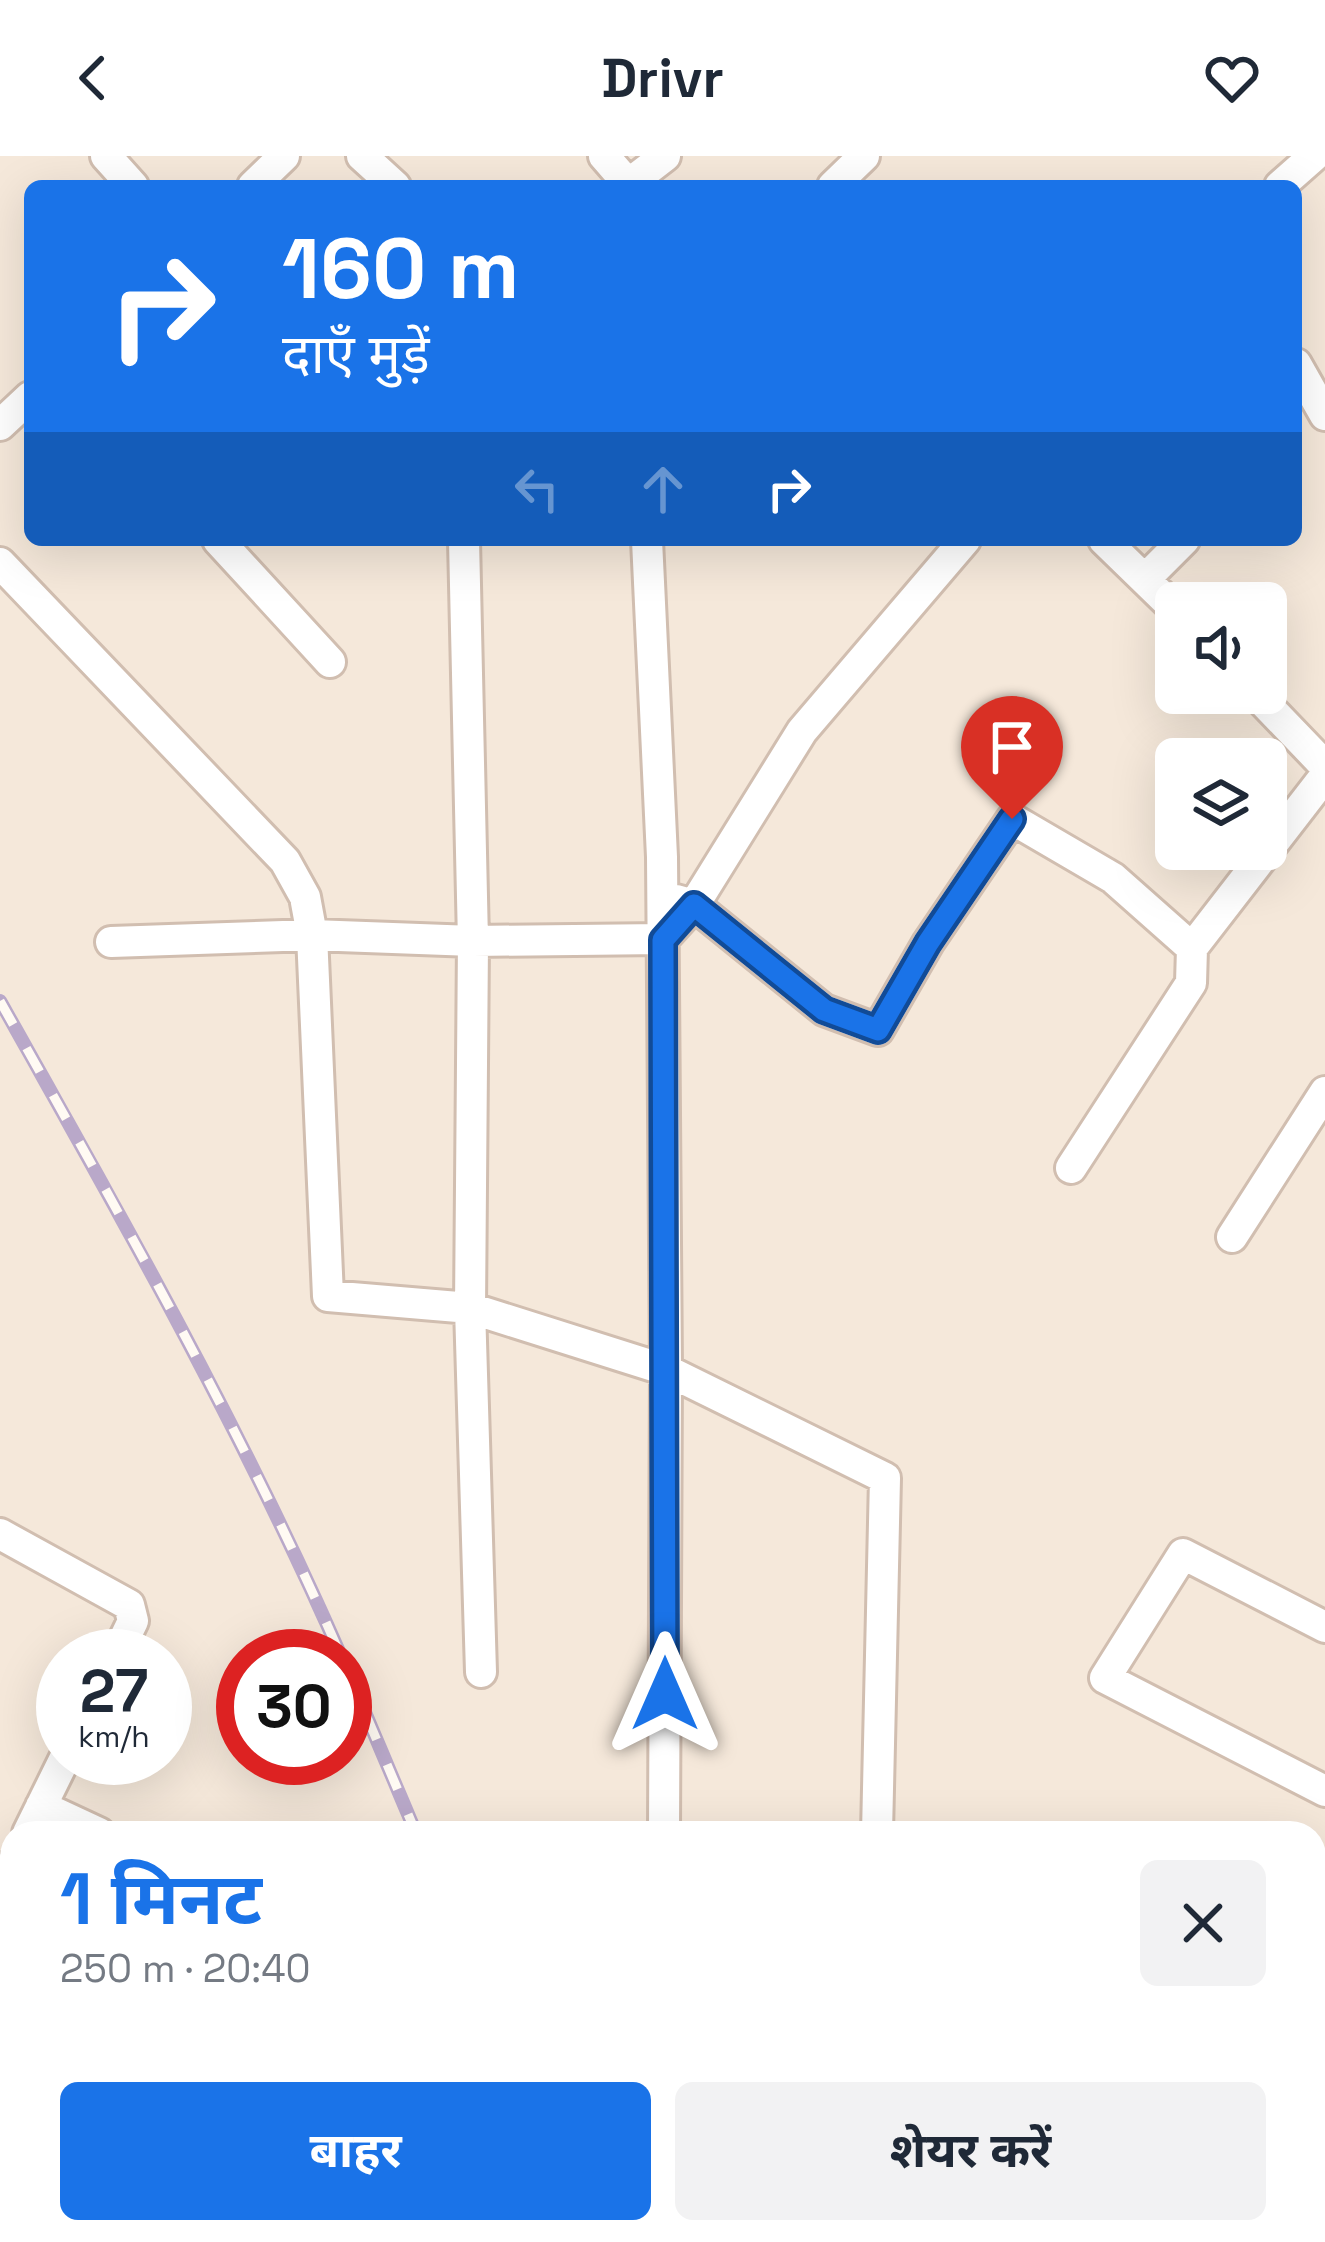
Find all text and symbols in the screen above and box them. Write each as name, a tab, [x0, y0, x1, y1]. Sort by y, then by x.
text: Drivr	[601, 44, 724, 113]
icon: back	[60, 45, 126, 111]
icon: heart	[1199, 45, 1265, 111]
text: 160 m	[282, 215, 519, 323]
icon: right	[84, 228, 240, 384]
text: दाएँ मुड़ें	[282, 320, 430, 389]
icon: left	[504, 456, 570, 522]
icon: ahead	[630, 456, 696, 522]
icon: right	[756, 456, 822, 522]
map controls	[1155, 582, 1287, 870]
button: sound	[1155, 582, 1287, 714]
pin	[961, 696, 1063, 819]
icon: arrive	[979, 714, 1045, 780]
button: layers	[1155, 738, 1287, 870]
speed limit sign: 30	[216, 1629, 372, 1785]
position arrow	[602, 1631, 728, 1757]
text: 27	[80, 1653, 148, 1730]
text: km/h	[78, 1717, 150, 1756]
text: 1 मिनट	[60, 1853, 262, 1945]
button: close	[1140, 1860, 1266, 1986]
text: 250 m · 20:40	[60, 1944, 311, 1993]
button: बाहर	[60, 2082, 651, 2220]
button: शेयर करें	[675, 2082, 1266, 2220]

